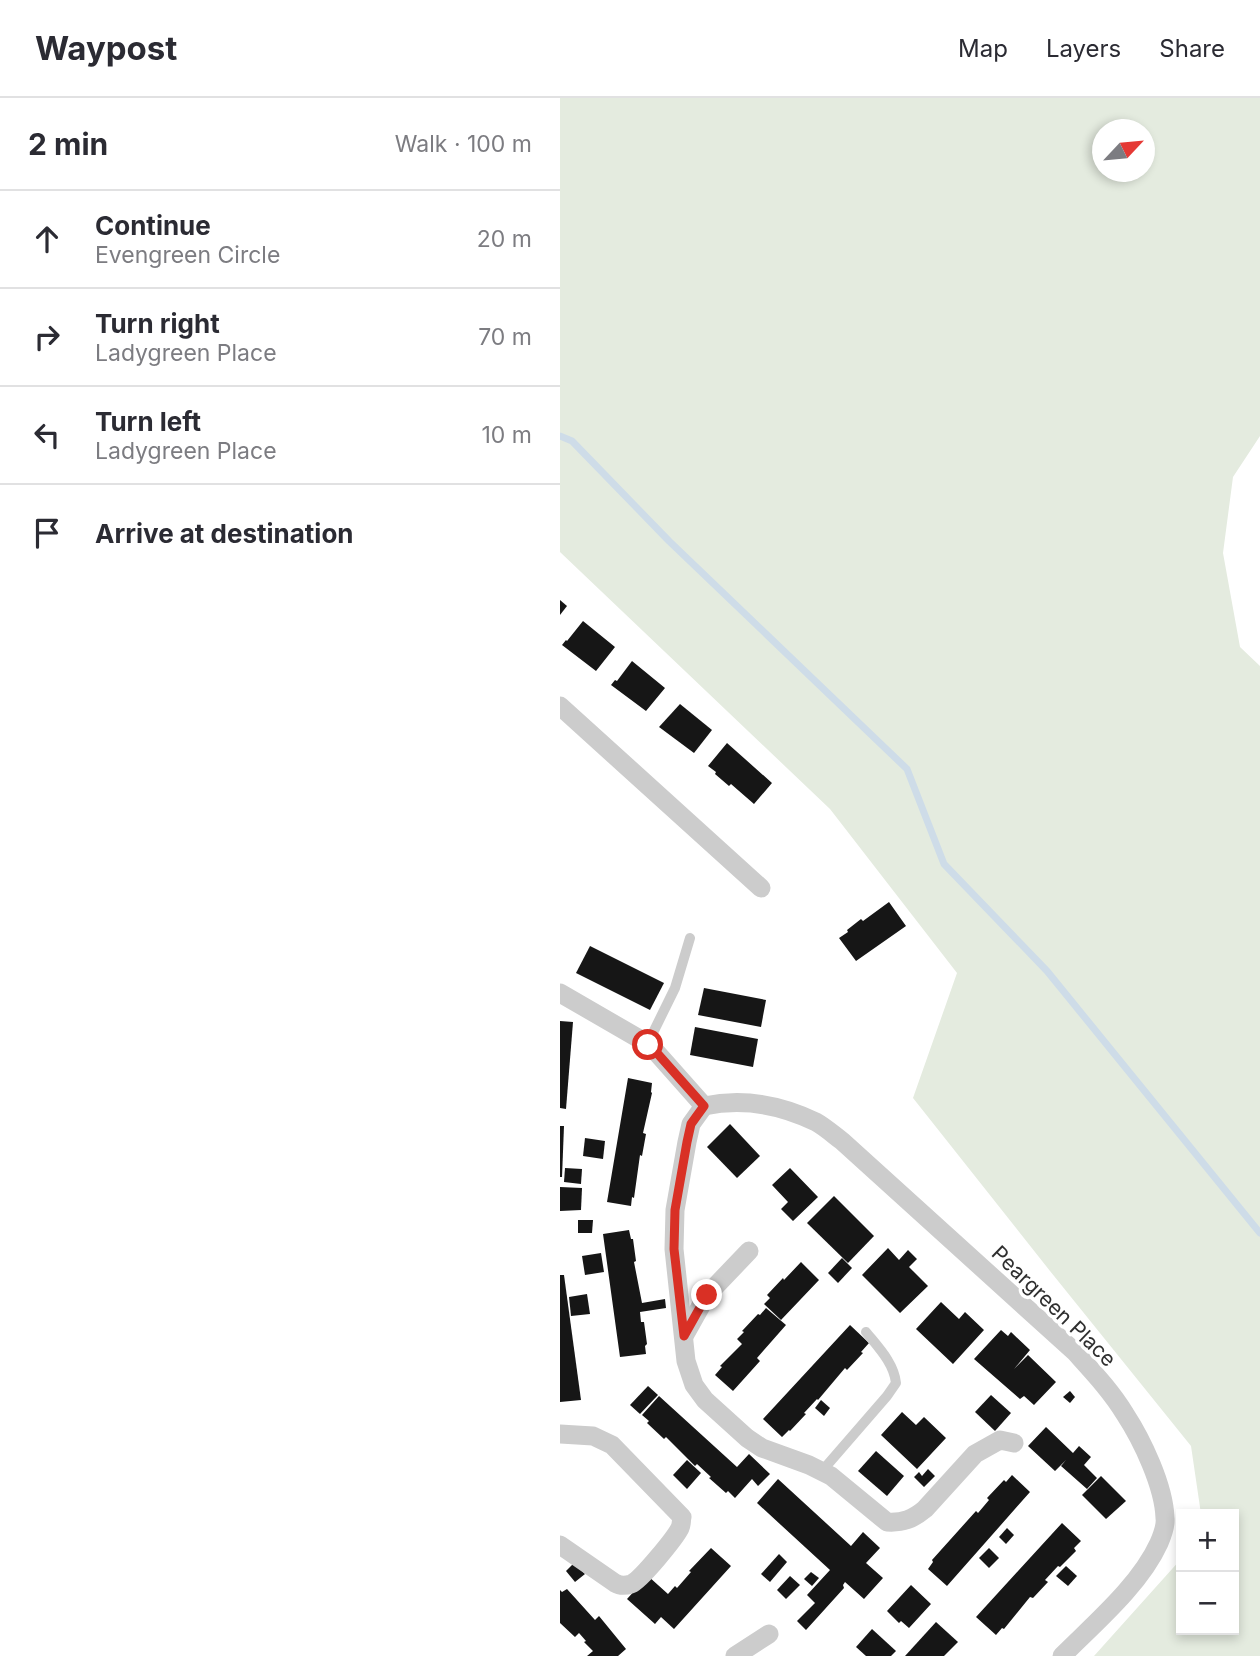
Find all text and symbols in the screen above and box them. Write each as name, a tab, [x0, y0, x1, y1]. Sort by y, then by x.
text: Waypost	[35, 28, 177, 68]
text: Map	[958, 34, 1008, 63]
text: Layers	[1046, 34, 1121, 63]
text: Share	[1159, 34, 1225, 63]
north arrow	[1092, 119, 1155, 182]
text: 2 min	[28, 126, 108, 162]
text: Walk · 100 m	[395, 130, 532, 158]
text: Continue	[95, 210, 211, 241]
icon: ahead	[28, 220, 66, 258]
text: 20 m	[477, 225, 532, 253]
text: Evengreen Circle	[95, 241, 280, 269]
text: Turn right	[95, 308, 220, 339]
icon: right	[28, 318, 66, 356]
text: 70 m	[478, 323, 532, 351]
text: Ladygreen Place	[95, 339, 277, 367]
text: Turn left	[95, 406, 201, 437]
icon: left	[28, 416, 66, 454]
text: 10 m	[482, 421, 532, 449]
text: Ladygreen Place	[95, 437, 277, 465]
icon: arrive	[28, 514, 66, 552]
text: Arrive at destination	[95, 518, 354, 549]
route start	[632, 1029, 663, 1060]
street label: Peargreen Place	[987, 1240, 1121, 1372]
route end	[691, 1279, 722, 1310]
map controls	[1176, 1509, 1239, 1635]
button: +	[1176, 1509, 1239, 1572]
button: −	[1176, 1572, 1239, 1635]

